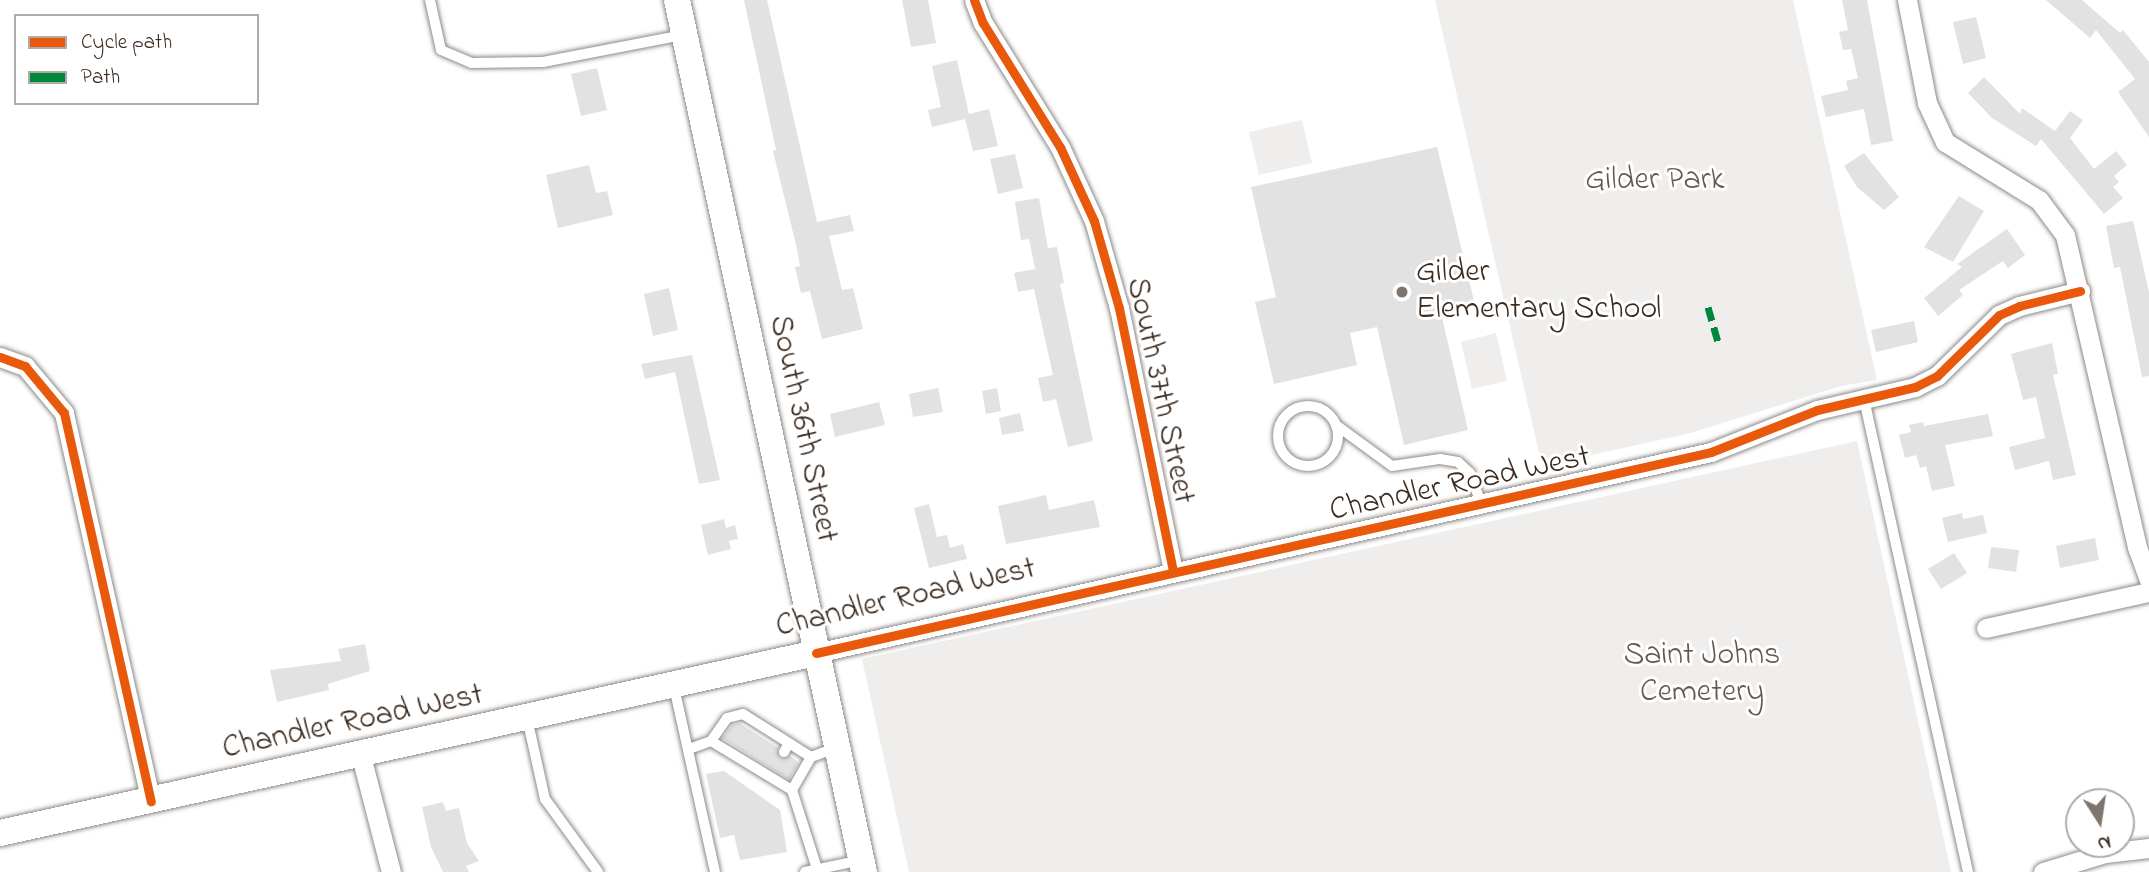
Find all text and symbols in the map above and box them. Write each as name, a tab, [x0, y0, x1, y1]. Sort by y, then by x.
legend	[14, 14, 259, 105]
text: Cycle path	[81, 28, 172, 58]
text: Path	[81, 63, 120, 93]
park label: Gilder Park	[1585, 162, 1725, 200]
place label: Gilder Elementary School	[1416, 255, 1661, 330]
street label: South 37th Street	[1116, 274, 1202, 508]
marker: Gilder Elementary School	[1394, 284, 1410, 300]
street label: South 36th Street	[759, 312, 845, 546]
street label: Chandler Road West	[1326, 439, 1594, 531]
street label: Chandler Road West	[772, 550, 1040, 648]
park label: Saint Johns Cemetery	[1624, 638, 1780, 713]
street label: Chandler Road West	[219, 677, 487, 769]
north arrow	[2065, 788, 2135, 858]
text: N	[2095, 828, 2113, 857]

